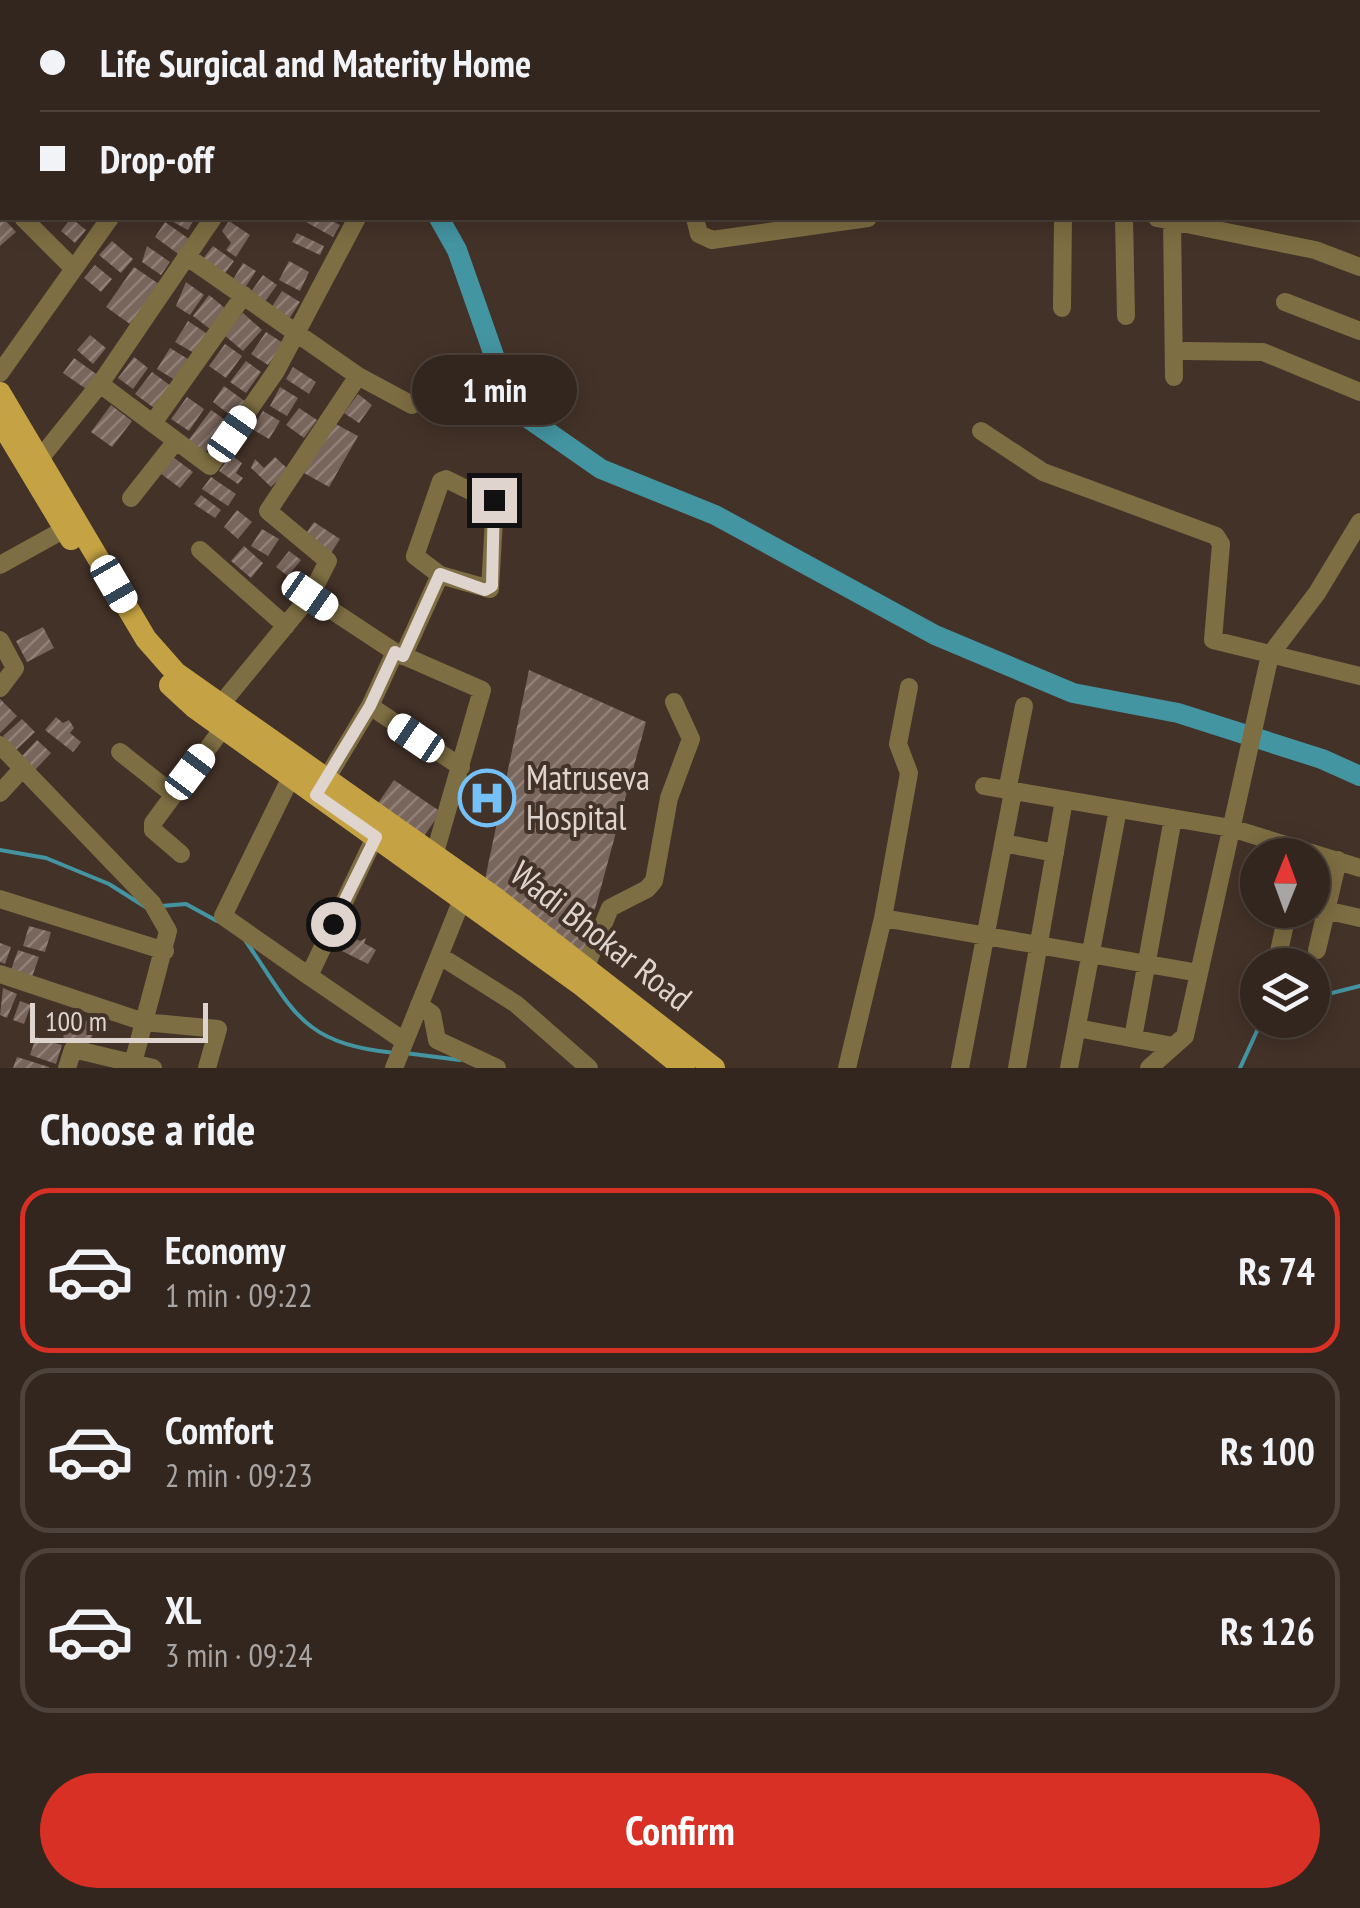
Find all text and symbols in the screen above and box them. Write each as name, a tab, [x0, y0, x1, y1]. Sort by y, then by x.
text: Life Surgical and Materity Home	[100, 38, 531, 87]
text: Drop-off	[100, 134, 214, 183]
callout: 1 min	[412, 355, 576, 425]
text: 1 min	[462, 369, 527, 411]
car	[203, 401, 261, 467]
route end	[472, 478, 517, 523]
car	[86, 551, 142, 617]
car	[277, 567, 343, 625]
car	[383, 709, 449, 767]
car	[160, 739, 220, 805]
place label: Matruseva Hospital	[526, 754, 650, 840]
hospital icon: Matruseva Hospital	[457, 768, 517, 828]
north arrow	[1240, 838, 1330, 928]
map controls	[1240, 838, 1330, 1038]
street label: Wadi Bhokar Road	[502, 850, 702, 1020]
route start	[311, 902, 356, 947]
button: layers	[1240, 948, 1330, 1038]
scale bar	[30, 998, 208, 1042]
text: 100 m	[45, 1002, 107, 1039]
text: Choose a ride	[40, 1099, 255, 1157]
text: Economy	[165, 1225, 285, 1274]
icon: car	[45, 1226, 135, 1316]
text: Rs 74	[1238, 1246, 1315, 1295]
text: 1 min · 09:22	[165, 1274, 313, 1316]
text: Comfort	[165, 1405, 274, 1454]
icon: car	[45, 1406, 135, 1496]
text: Rs 100	[1220, 1426, 1315, 1475]
text: 2 min · 09:23	[165, 1454, 313, 1496]
text: XL	[165, 1585, 201, 1634]
icon: car	[45, 1586, 135, 1676]
text: Rs 126	[1220, 1606, 1315, 1655]
text: 3 min · 09:24	[165, 1634, 313, 1676]
button: Confirm	[40, 1773, 1320, 1888]

